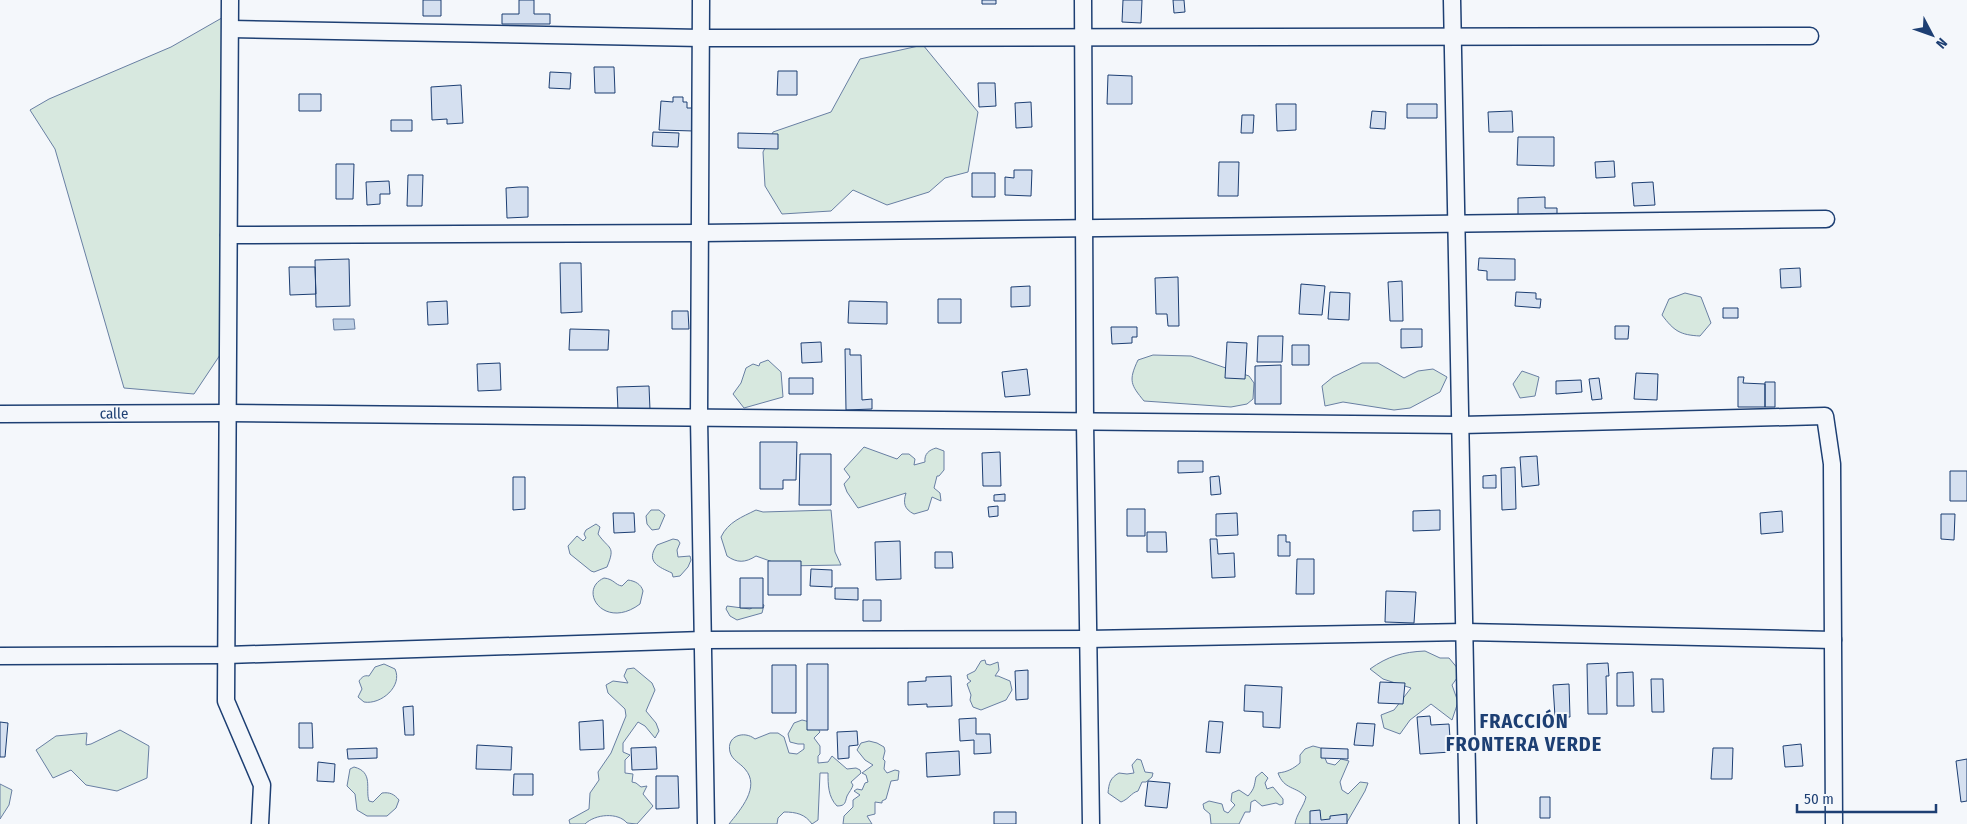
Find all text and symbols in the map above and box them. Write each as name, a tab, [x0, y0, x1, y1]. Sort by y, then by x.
north arrow	[1907, 10, 1957, 60]
text: N	[1932, 34, 1951, 52]
street label: calle	[100, 404, 128, 423]
district label: FRACCIÓN FRONTERA VERDE	[1446, 709, 1602, 756]
scale bar	[1797, 782, 1936, 814]
text: 50 m	[1804, 790, 1834, 808]

